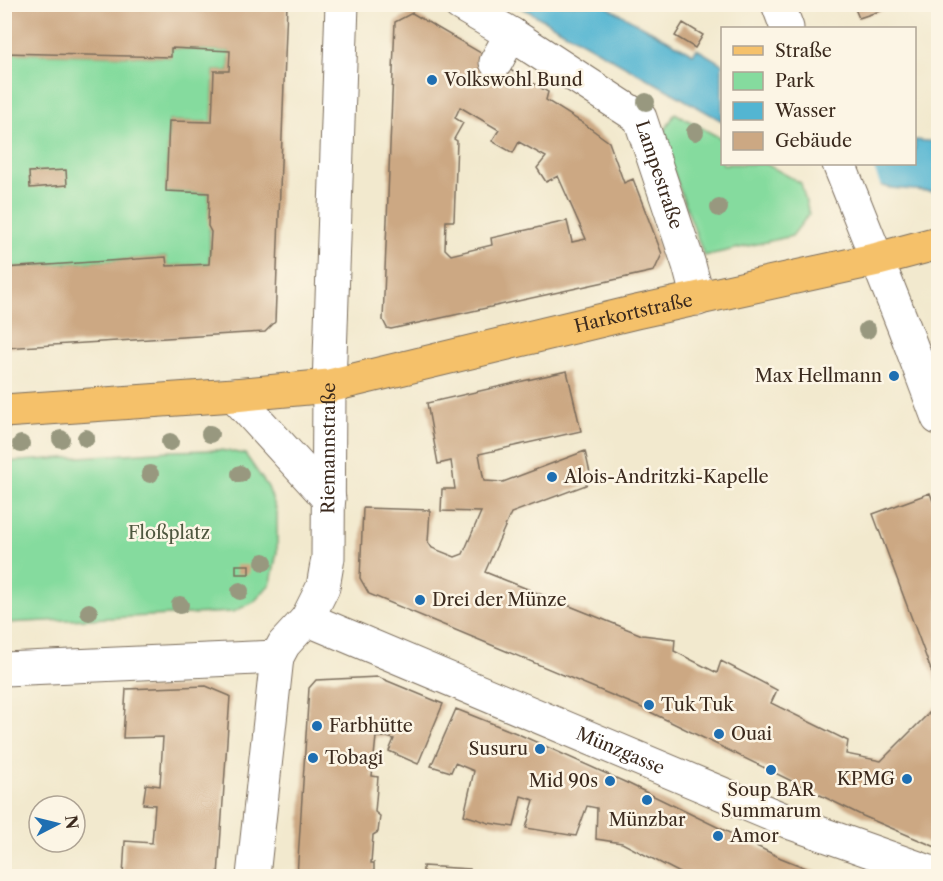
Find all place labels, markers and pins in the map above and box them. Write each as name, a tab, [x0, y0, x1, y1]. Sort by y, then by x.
place label: Volkswohl Bund	[443, 69, 583, 91]
marker: Volkswohl Bund	[425, 73, 439, 87]
place label: Max Hellmann	[755, 365, 882, 387]
marker: Max Hellmann	[887, 369, 901, 383]
place label: Alois-Andritzki-Kapelle	[563, 466, 769, 488]
marker: Alois-Andritzki-Kapelle	[545, 470, 559, 484]
place label: Drei der Münze	[432, 589, 567, 611]
marker: Drei der Münze	[413, 593, 427, 607]
place label: Tuk Tuk	[661, 694, 735, 716]
marker: Tuk Tuk	[642, 698, 656, 712]
place label: Farbhütte	[329, 715, 413, 737]
marker: Farbhütte	[310, 719, 324, 733]
place label: Ouai	[731, 723, 773, 745]
marker: Ouai	[712, 727, 726, 741]
place label: Susuru	[469, 738, 528, 760]
marker: Susuru	[533, 742, 547, 756]
place label: Tobagi	[325, 747, 384, 769]
marker: Tobagi	[306, 751, 320, 765]
marker: Soup BAR Summarum	[764, 763, 778, 777]
place label: KPMG	[837, 768, 895, 790]
place label: Mid 90s	[529, 770, 598, 792]
marker: KPMG	[900, 772, 914, 786]
marker: Mid 90s	[603, 774, 617, 788]
place label: Soup BAR Summarum	[721, 779, 821, 822]
marker: Münzbar	[640, 793, 654, 807]
place label: Münzbar	[608, 809, 686, 831]
place label: Amor	[729, 825, 779, 847]
marker: Amor	[711, 829, 725, 843]

